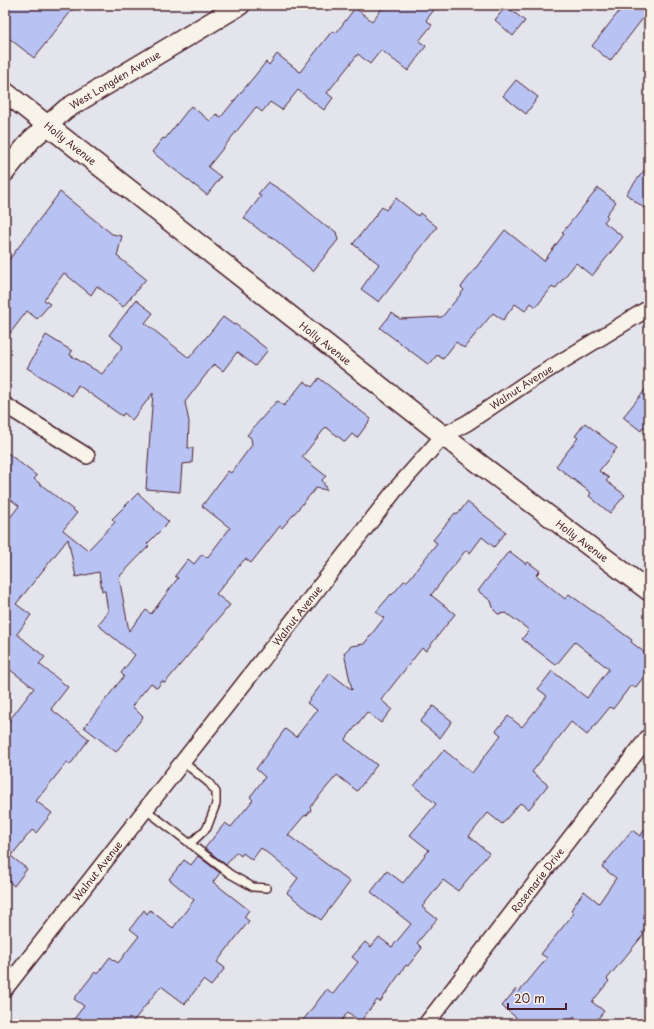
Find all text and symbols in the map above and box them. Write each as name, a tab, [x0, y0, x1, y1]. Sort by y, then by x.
street label: West Longden Avenue	[66, 46, 163, 112]
street label: Holly Avenue	[41, 118, 100, 168]
street label: Holly Avenue	[296, 318, 355, 368]
street label: Walnut Avenue	[486, 360, 556, 413]
street label: Holly Avenue	[553, 516, 612, 565]
street label: Walnut Avenue	[268, 582, 325, 649]
street label: Walnut Avenue	[69, 837, 126, 904]
street label: Rosemarie Drive	[507, 844, 567, 915]
scale bar	[508, 985, 566, 1011]
text: 20 m	[514, 989, 545, 1007]

